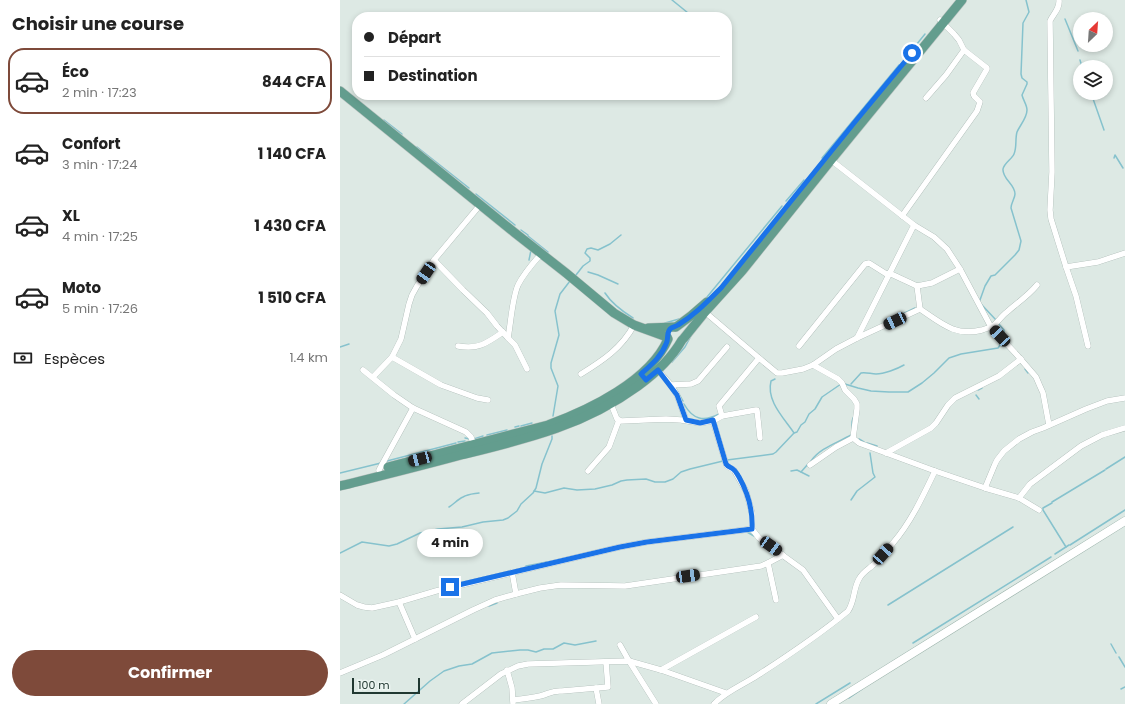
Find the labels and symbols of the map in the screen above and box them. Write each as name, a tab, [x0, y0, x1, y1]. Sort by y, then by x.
north arrow	[1073, 12, 1113, 52]
route start	[903, 44, 921, 62]
car	[414, 260, 438, 286]
car	[882, 310, 908, 332]
car	[987, 323, 1013, 349]
car	[407, 450, 433, 468]
callout: 4 min	[417, 529, 483, 557]
car	[758, 534, 784, 558]
car	[871, 541, 895, 567]
car	[675, 568, 701, 584]
route end	[441, 578, 459, 596]
scale bar	[352, 676, 420, 695]

